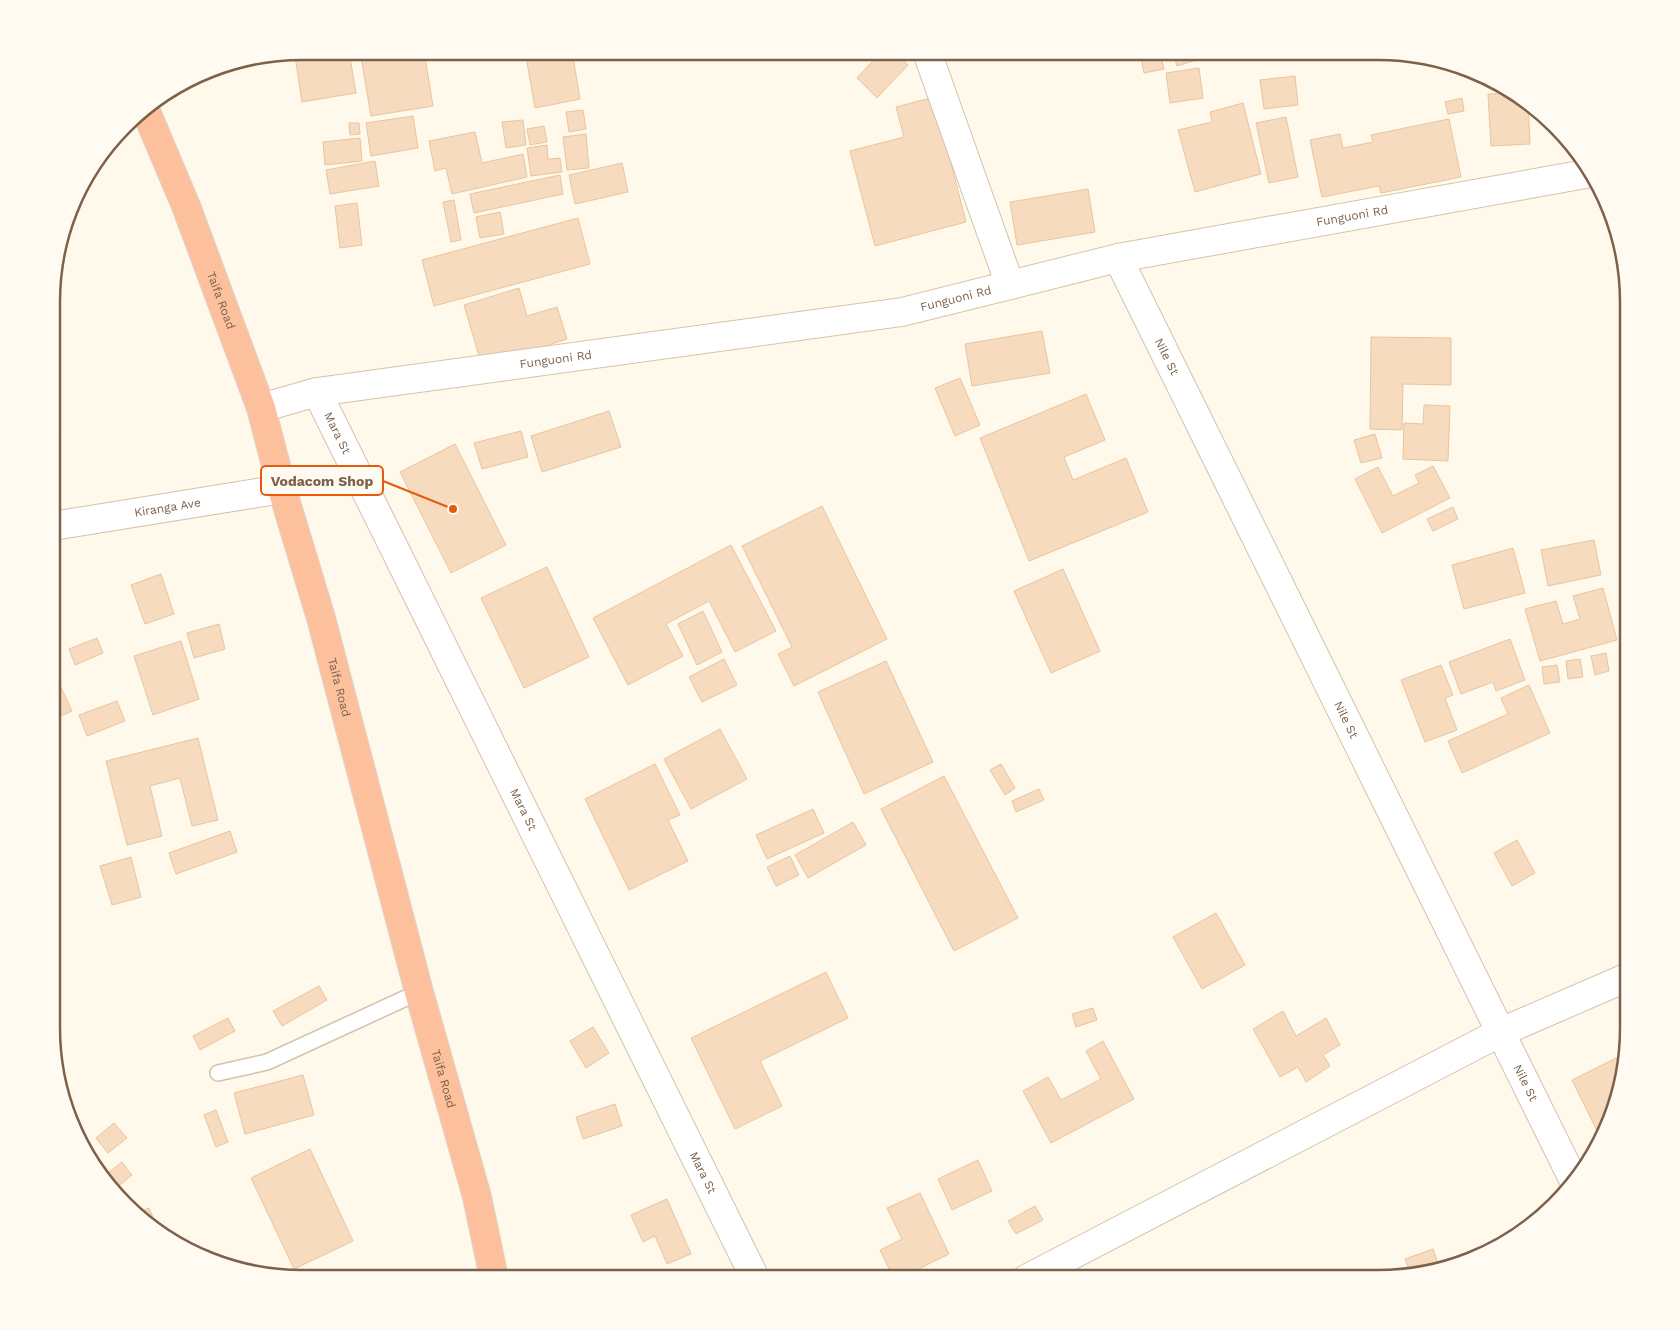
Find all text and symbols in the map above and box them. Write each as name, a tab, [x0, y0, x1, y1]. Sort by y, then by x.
street label: Funguoni Rd	[1315, 203, 1389, 229]
street label: Taifa Road	[204, 270, 238, 331]
street label: Funguoni Rd	[919, 283, 993, 314]
street label: Nile St	[1152, 336, 1182, 377]
street label: Funguoni Rd	[519, 347, 593, 371]
street label: Mara St	[321, 410, 354, 456]
callout: Vodacom Shop	[261, 466, 383, 495]
text: Vodacom Shop	[271, 473, 373, 489]
street label: Kiranga Ave	[133, 495, 202, 520]
street label: Taifa Road	[325, 656, 354, 718]
street label: Nile St	[1331, 699, 1361, 741]
street label: Mara St	[507, 786, 540, 833]
street label: Taifa Road	[429, 1048, 458, 1110]
street label: Nile St	[1510, 1062, 1541, 1104]
street label: Mara St	[687, 1149, 719, 1196]

